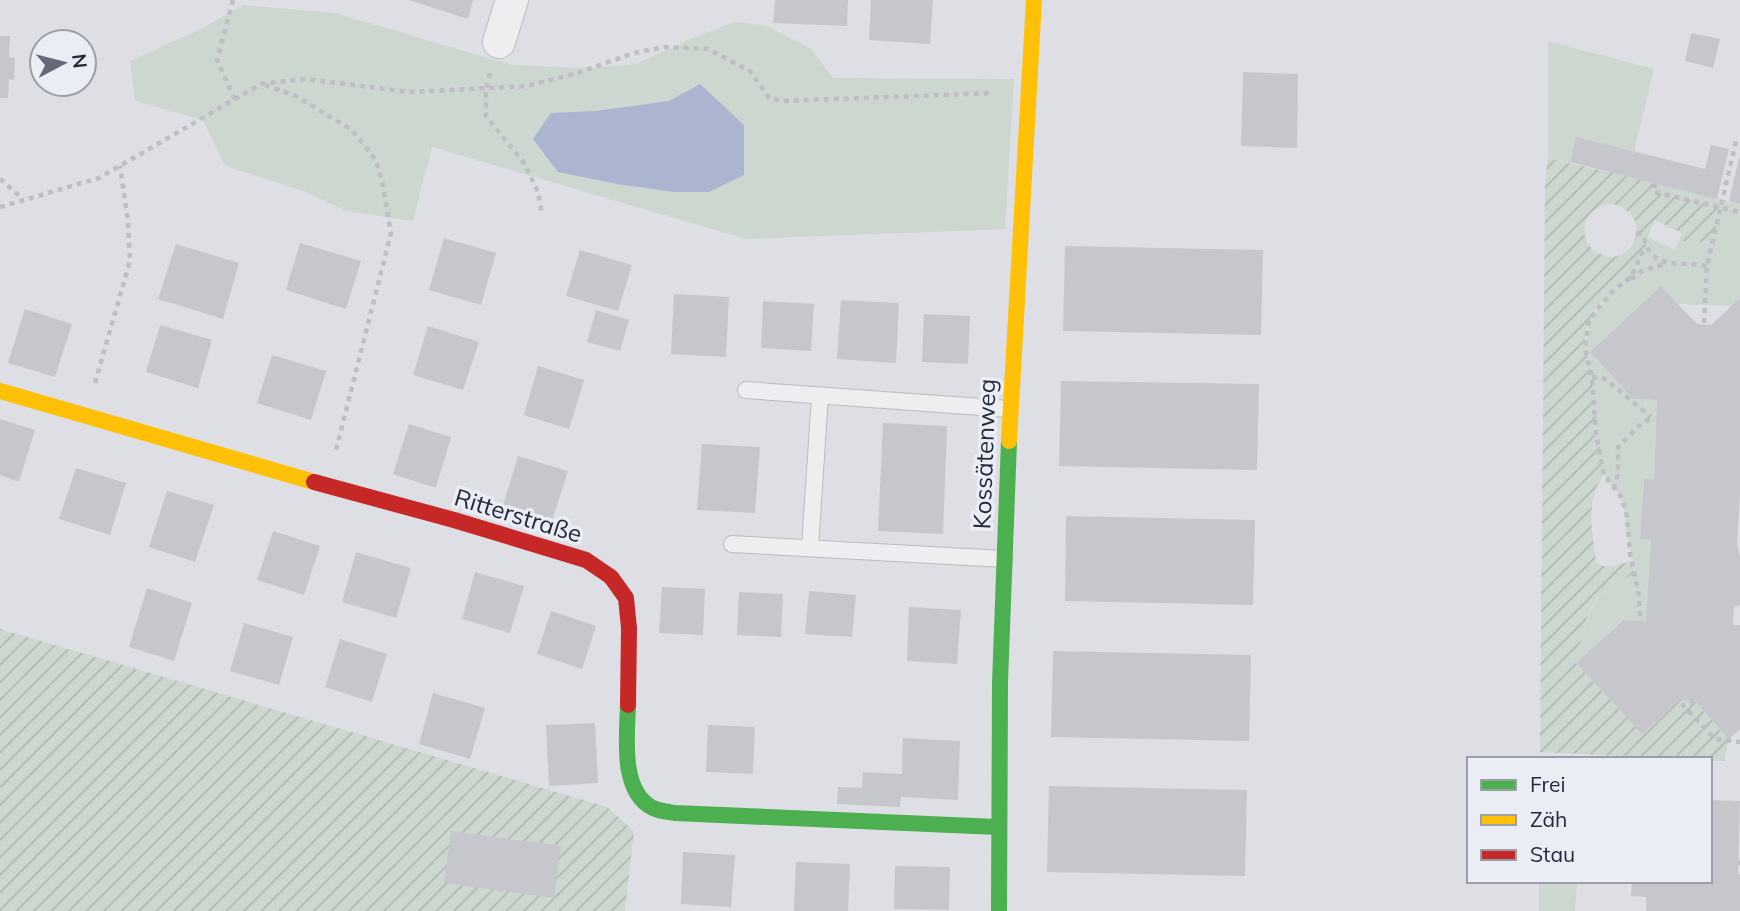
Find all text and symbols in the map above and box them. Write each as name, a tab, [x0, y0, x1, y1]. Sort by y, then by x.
north arrow	[28, 28, 98, 98]
text: N	[67, 52, 93, 70]
street label: Kossätenweg	[966, 378, 1002, 530]
street label: Ritterstraße	[451, 481, 586, 549]
legend	[1467, 757, 1712, 883]
text: Frei	[1530, 771, 1566, 797]
text: Zäh	[1530, 806, 1567, 832]
text: Stau	[1530, 841, 1575, 867]

